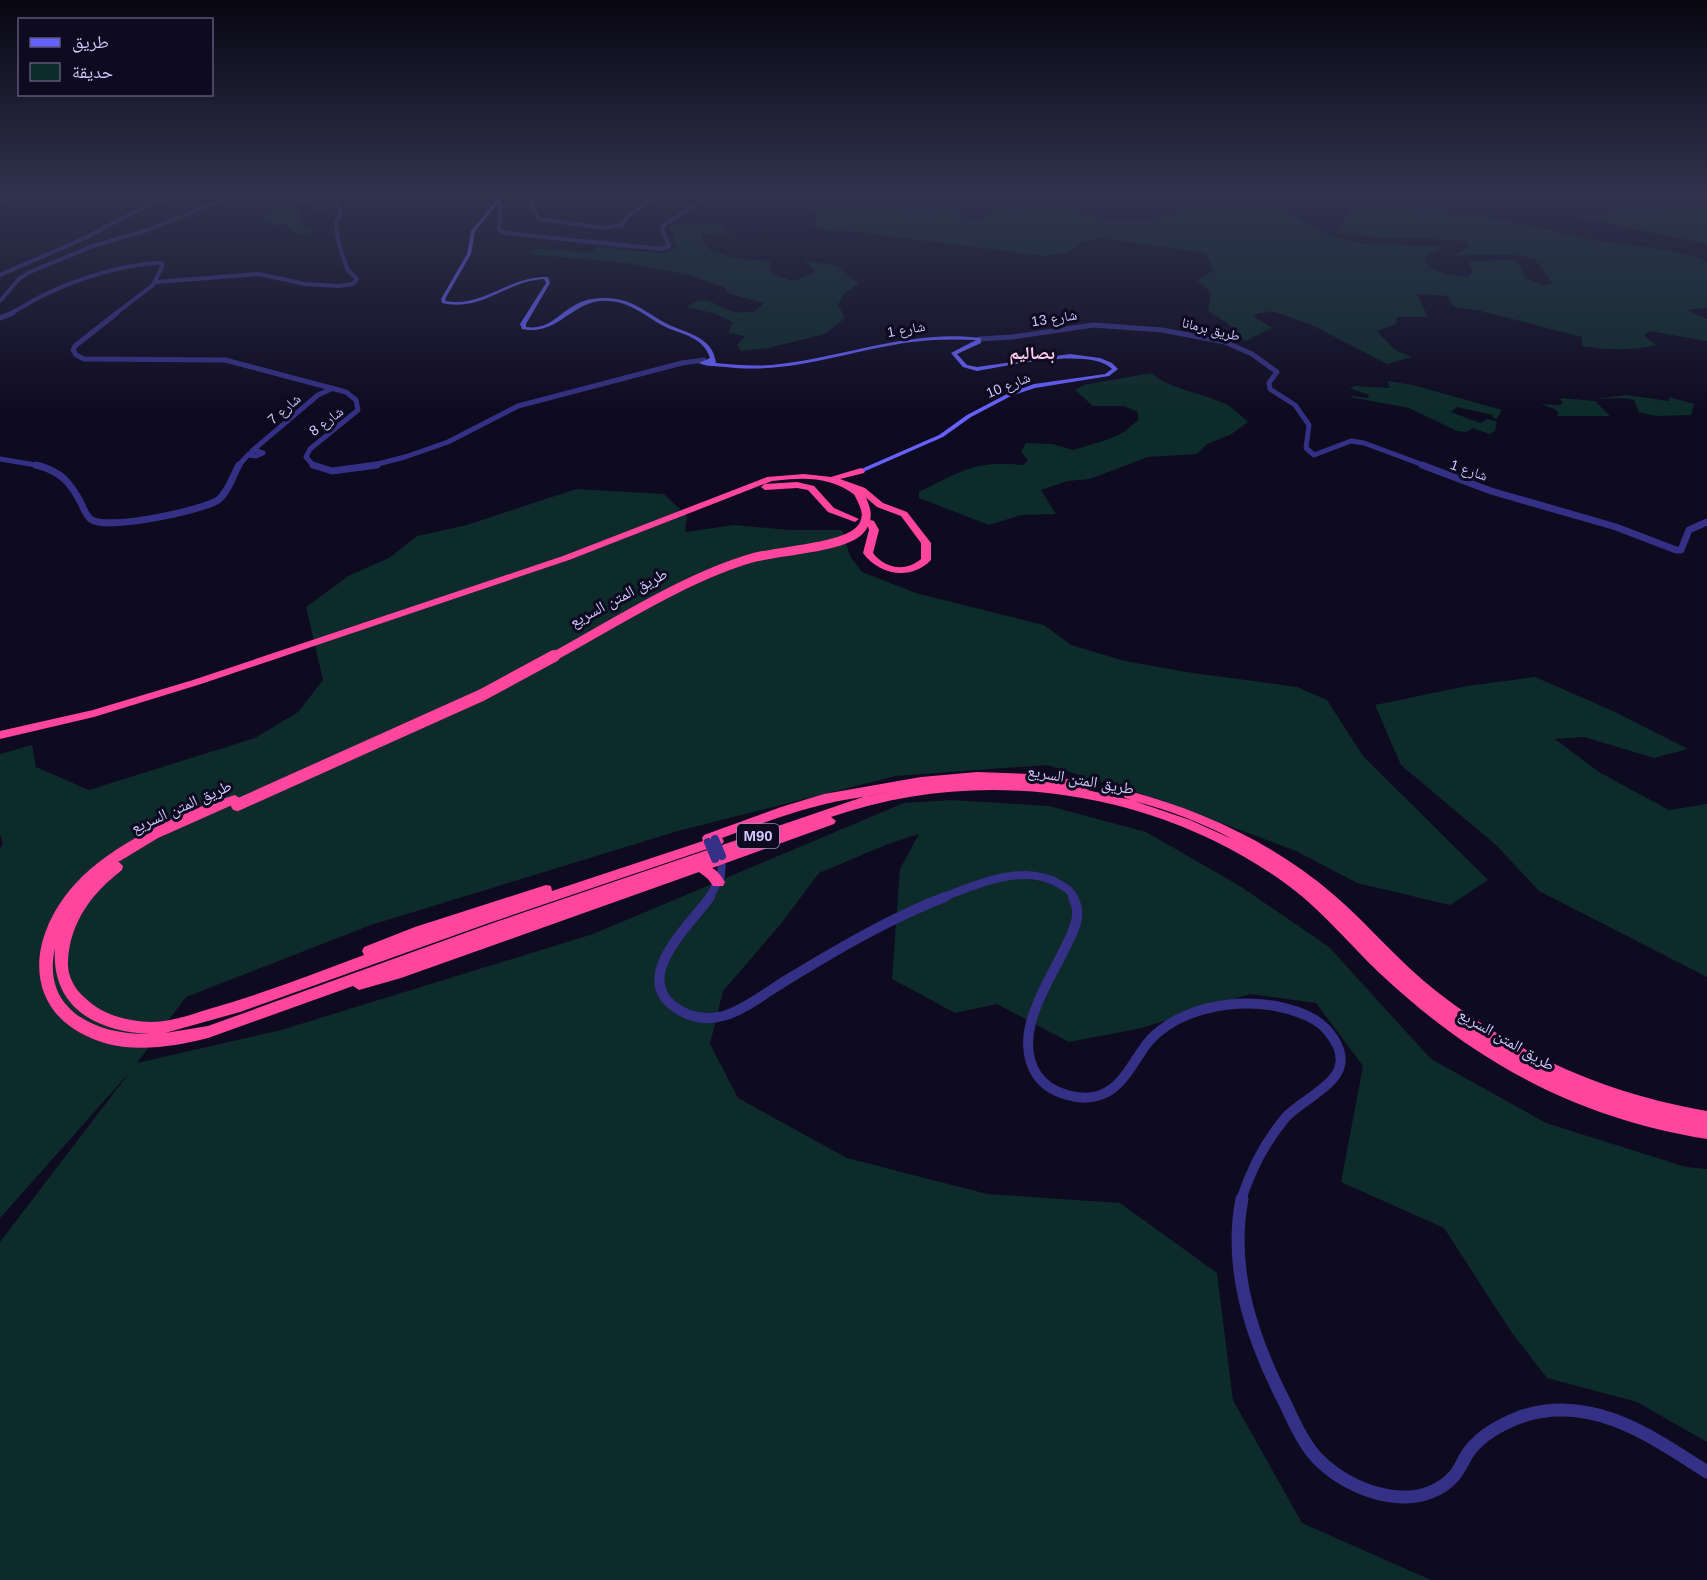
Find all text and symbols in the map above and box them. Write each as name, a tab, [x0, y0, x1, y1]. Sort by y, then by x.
legend	[18, 18, 213, 96]
text: طريق	[72, 32, 109, 53]
text: حديقة	[72, 62, 113, 82]
street label: شارع 13	[1030, 306, 1078, 331]
street label: طريق برمانا	[1180, 314, 1242, 346]
street label: شارع 1	[886, 318, 927, 342]
district label: بصاليم	[1009, 343, 1055, 365]
street label: شارع 10	[984, 369, 1033, 403]
street label: شارع 7	[264, 390, 305, 429]
street label: شارع 8	[306, 403, 347, 441]
street label: شارع 1	[1448, 456, 1490, 486]
street label: طريق المتن السريع	[567, 565, 671, 632]
street label: طريق المتن السريع	[1026, 762, 1136, 799]
street label: طريق المتن السريع	[128, 777, 235, 838]
road number: M90	[737, 824, 779, 848]
street label: طريق المتن السريع	[1455, 1005, 1558, 1076]

